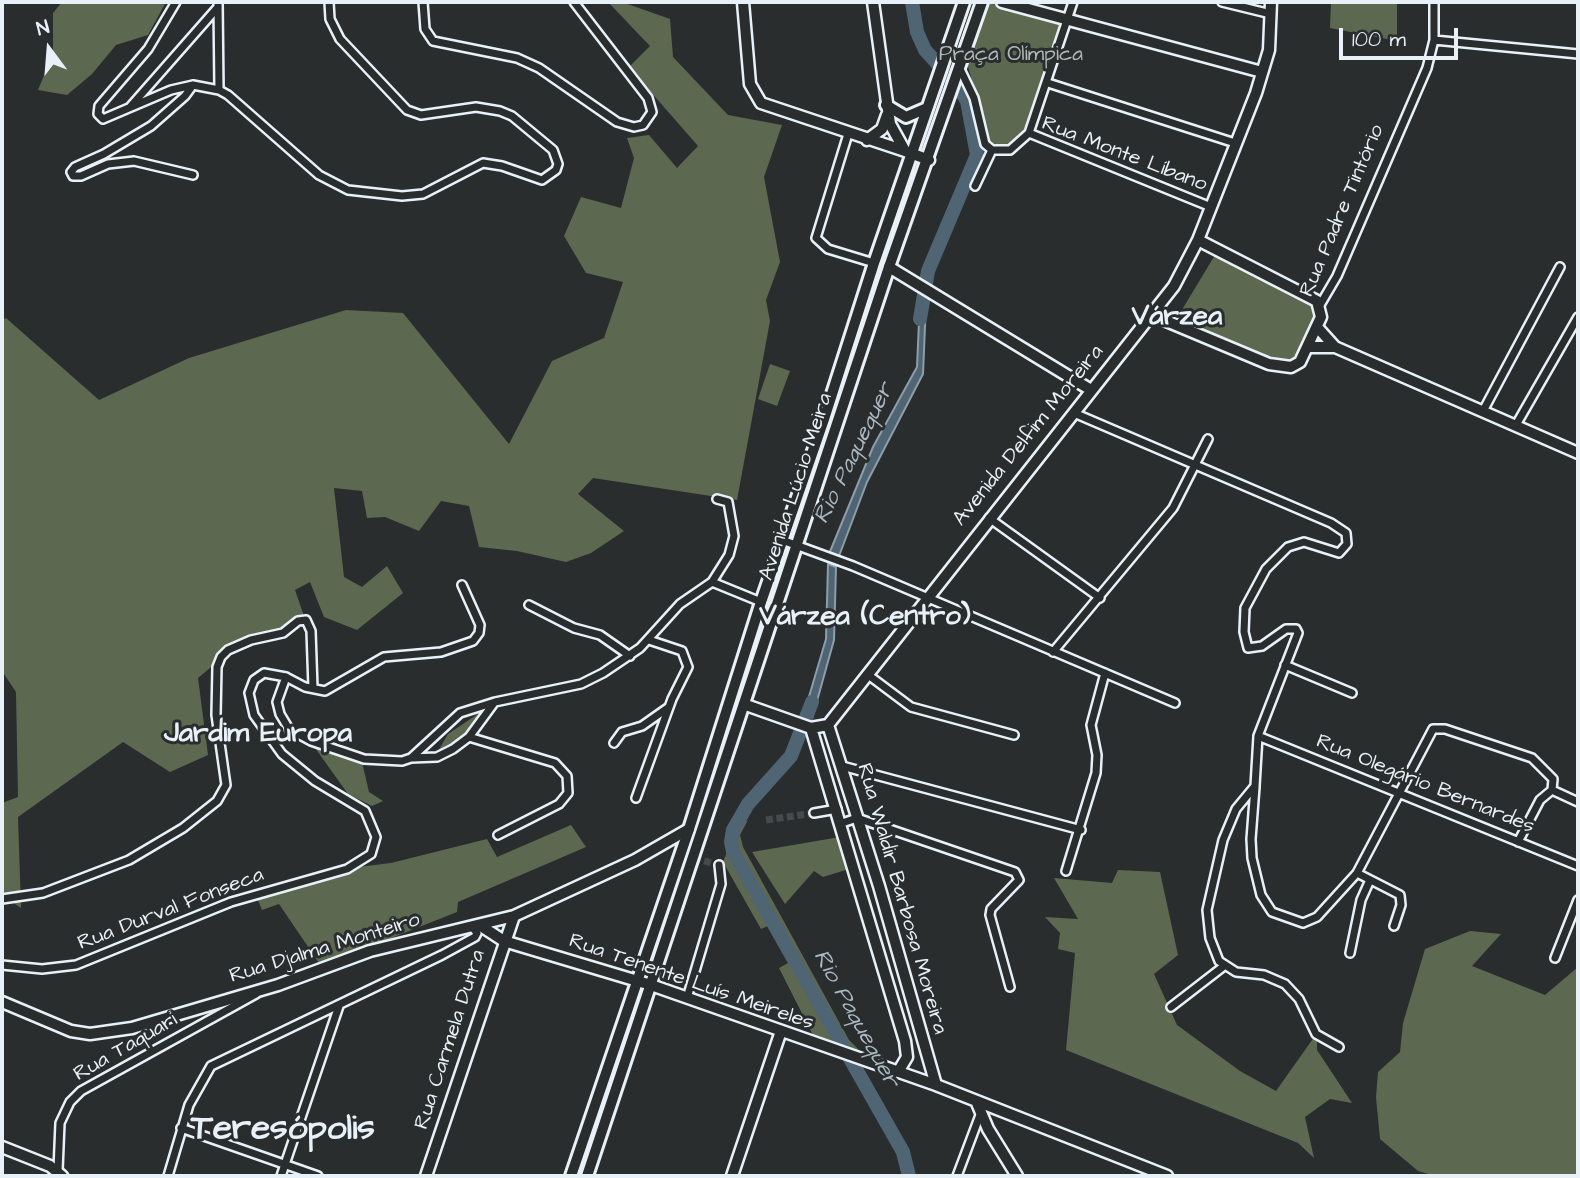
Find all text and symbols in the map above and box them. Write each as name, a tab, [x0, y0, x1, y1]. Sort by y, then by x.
north arrow	[14, 14, 84, 84]
text: N	[34, 14, 53, 43]
scale bar	[1342, 14, 1461, 58]
text: 100 m	[1352, 25, 1406, 54]
park label: Praça Olímpica	[939, 43, 1083, 69]
street label: Rua Monte Líbano	[1038, 112, 1210, 198]
street label: Rua Padre Tintório	[1295, 121, 1391, 301]
district label: Várzea	[1132, 301, 1222, 335]
street label: Avenida Delfim Moreira	[948, 340, 1110, 532]
water label: Rio Paquequer	[809, 379, 901, 529]
street label: Avenida Lúcio Meira	[755, 390, 839, 584]
district label: Várzea (Centro)	[759, 601, 971, 635]
district label: Jardim Europa	[164, 718, 352, 752]
street label: Rua Olegário Bernardes	[1312, 730, 1538, 840]
street label: Rua Waldir Barbosa Moreira	[850, 761, 952, 1037]
street label: Rua Durval Fonseca	[75, 863, 267, 957]
street label: Rua Djalma Monteiro	[227, 908, 423, 990]
street label: Rua Tenente Luís Meireles	[565, 929, 817, 1037]
water label: Rio Paquequer	[806, 945, 904, 1093]
street label: Rua Carmela Dutra	[410, 947, 492, 1133]
street label: Rua Taquari	[70, 1008, 182, 1088]
district label: Teresópolis	[191, 1110, 375, 1152]

